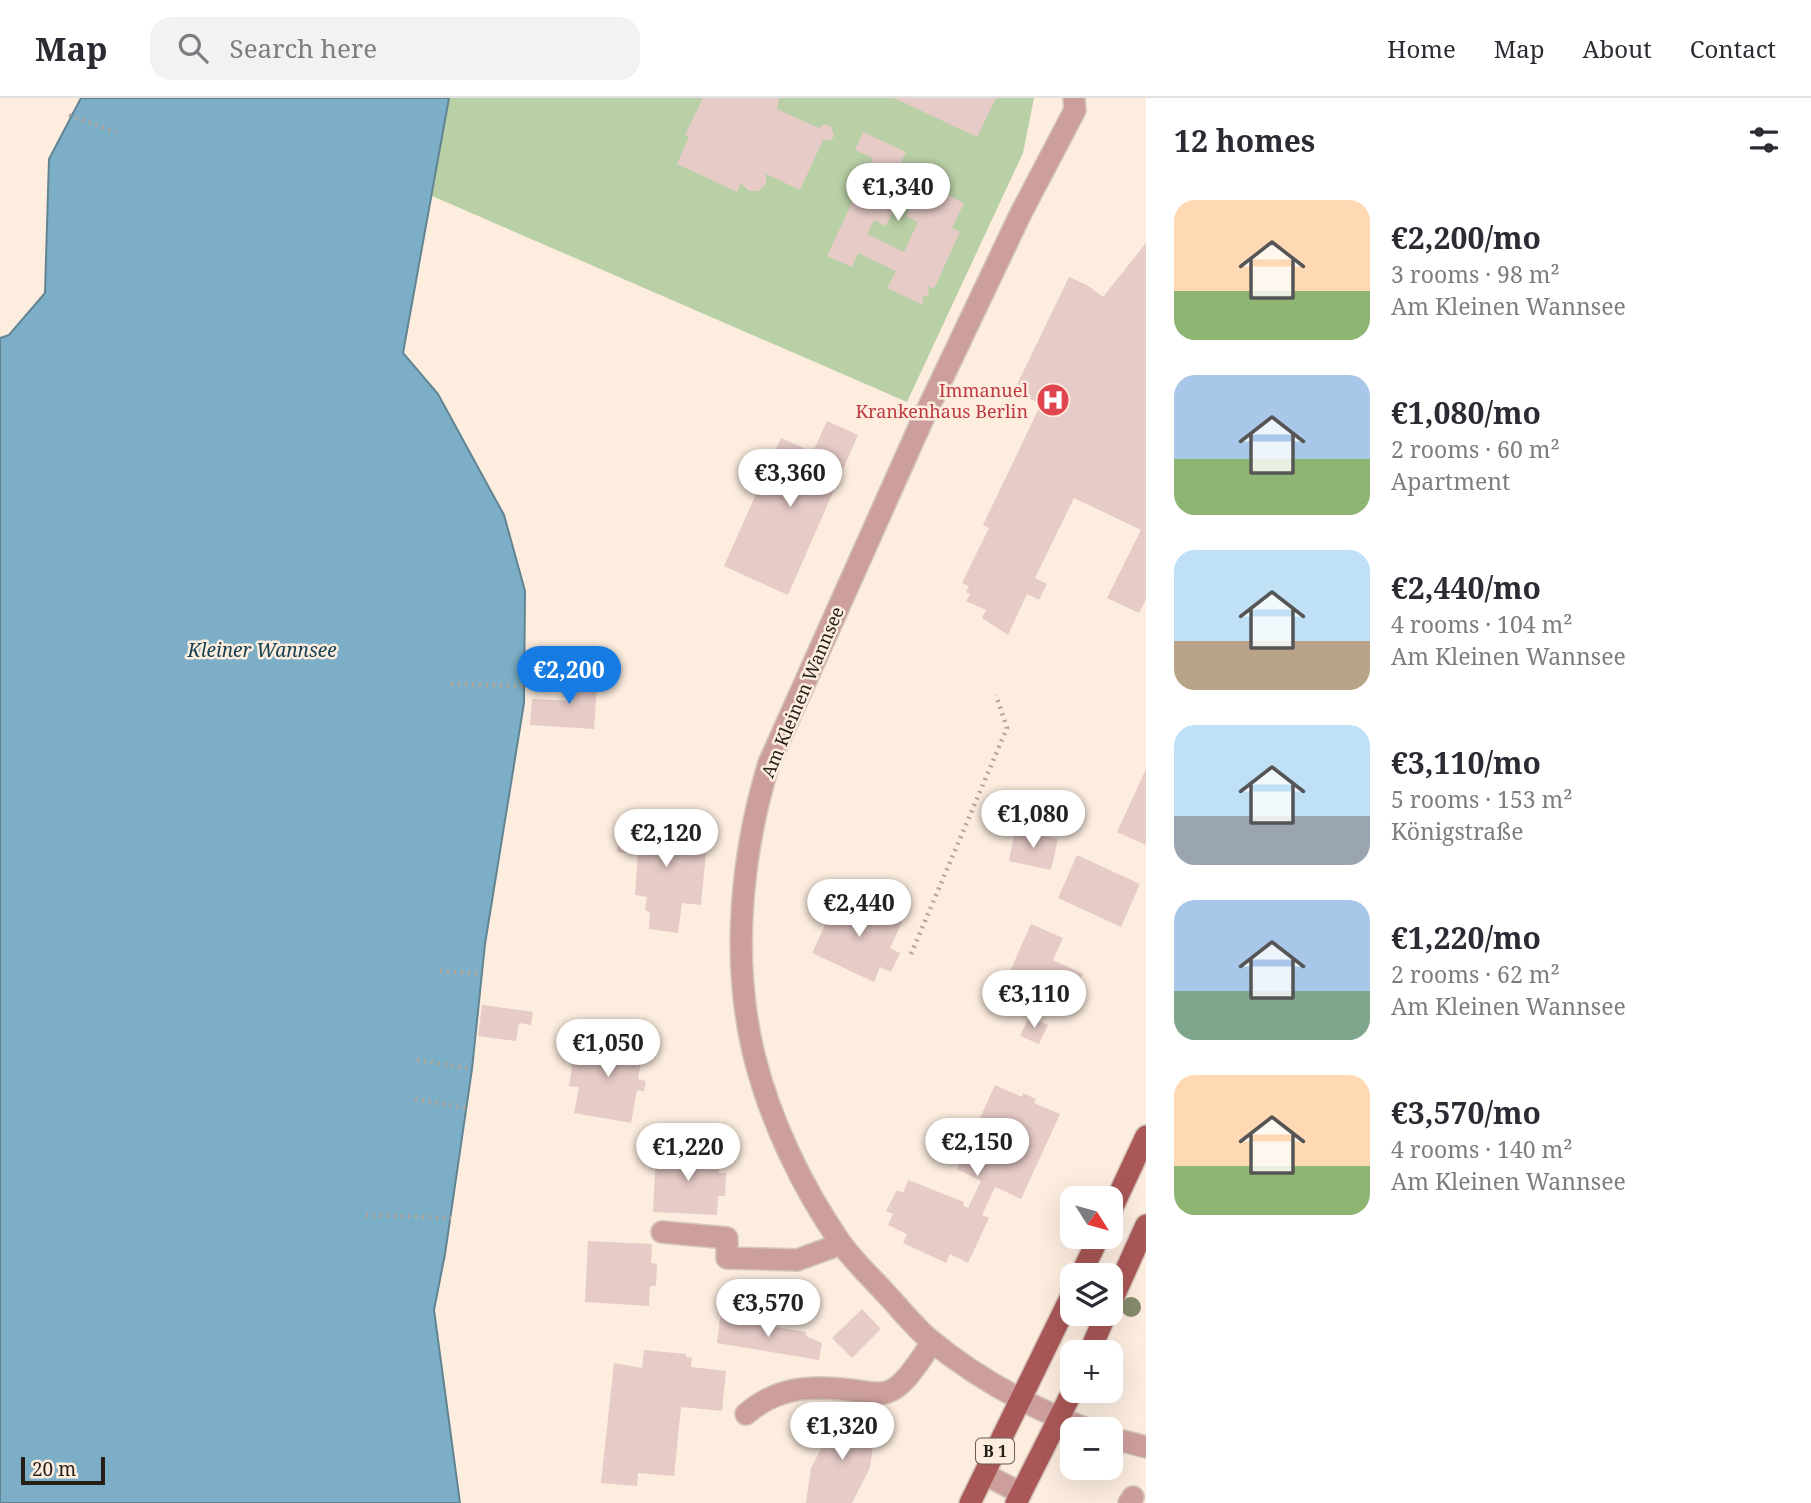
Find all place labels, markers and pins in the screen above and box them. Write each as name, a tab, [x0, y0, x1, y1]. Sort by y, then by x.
pin: €1,340	[841, 164, 955, 223]
place label: Immanuel Krankenhaus Berlin	[856, 378, 1028, 423]
hospital icon: Immanuel Krankenhaus Berlin	[1034, 381, 1072, 419]
pin: €3,360	[733, 450, 847, 509]
pin: €2,200	[512, 646, 626, 706]
pin: €1,080	[976, 790, 1090, 850]
pin: €2,120	[609, 810, 723, 869]
pin: €2,440	[802, 880, 916, 939]
pin: €3,110	[977, 970, 1091, 1030]
pin: €1,050	[551, 1020, 665, 1079]
pin: €2,150	[920, 1118, 1034, 1178]
pin: €1,220	[631, 1124, 745, 1183]
pin: €3,570	[711, 1280, 825, 1339]
pin: €1,320	[785, 1402, 899, 1462]

